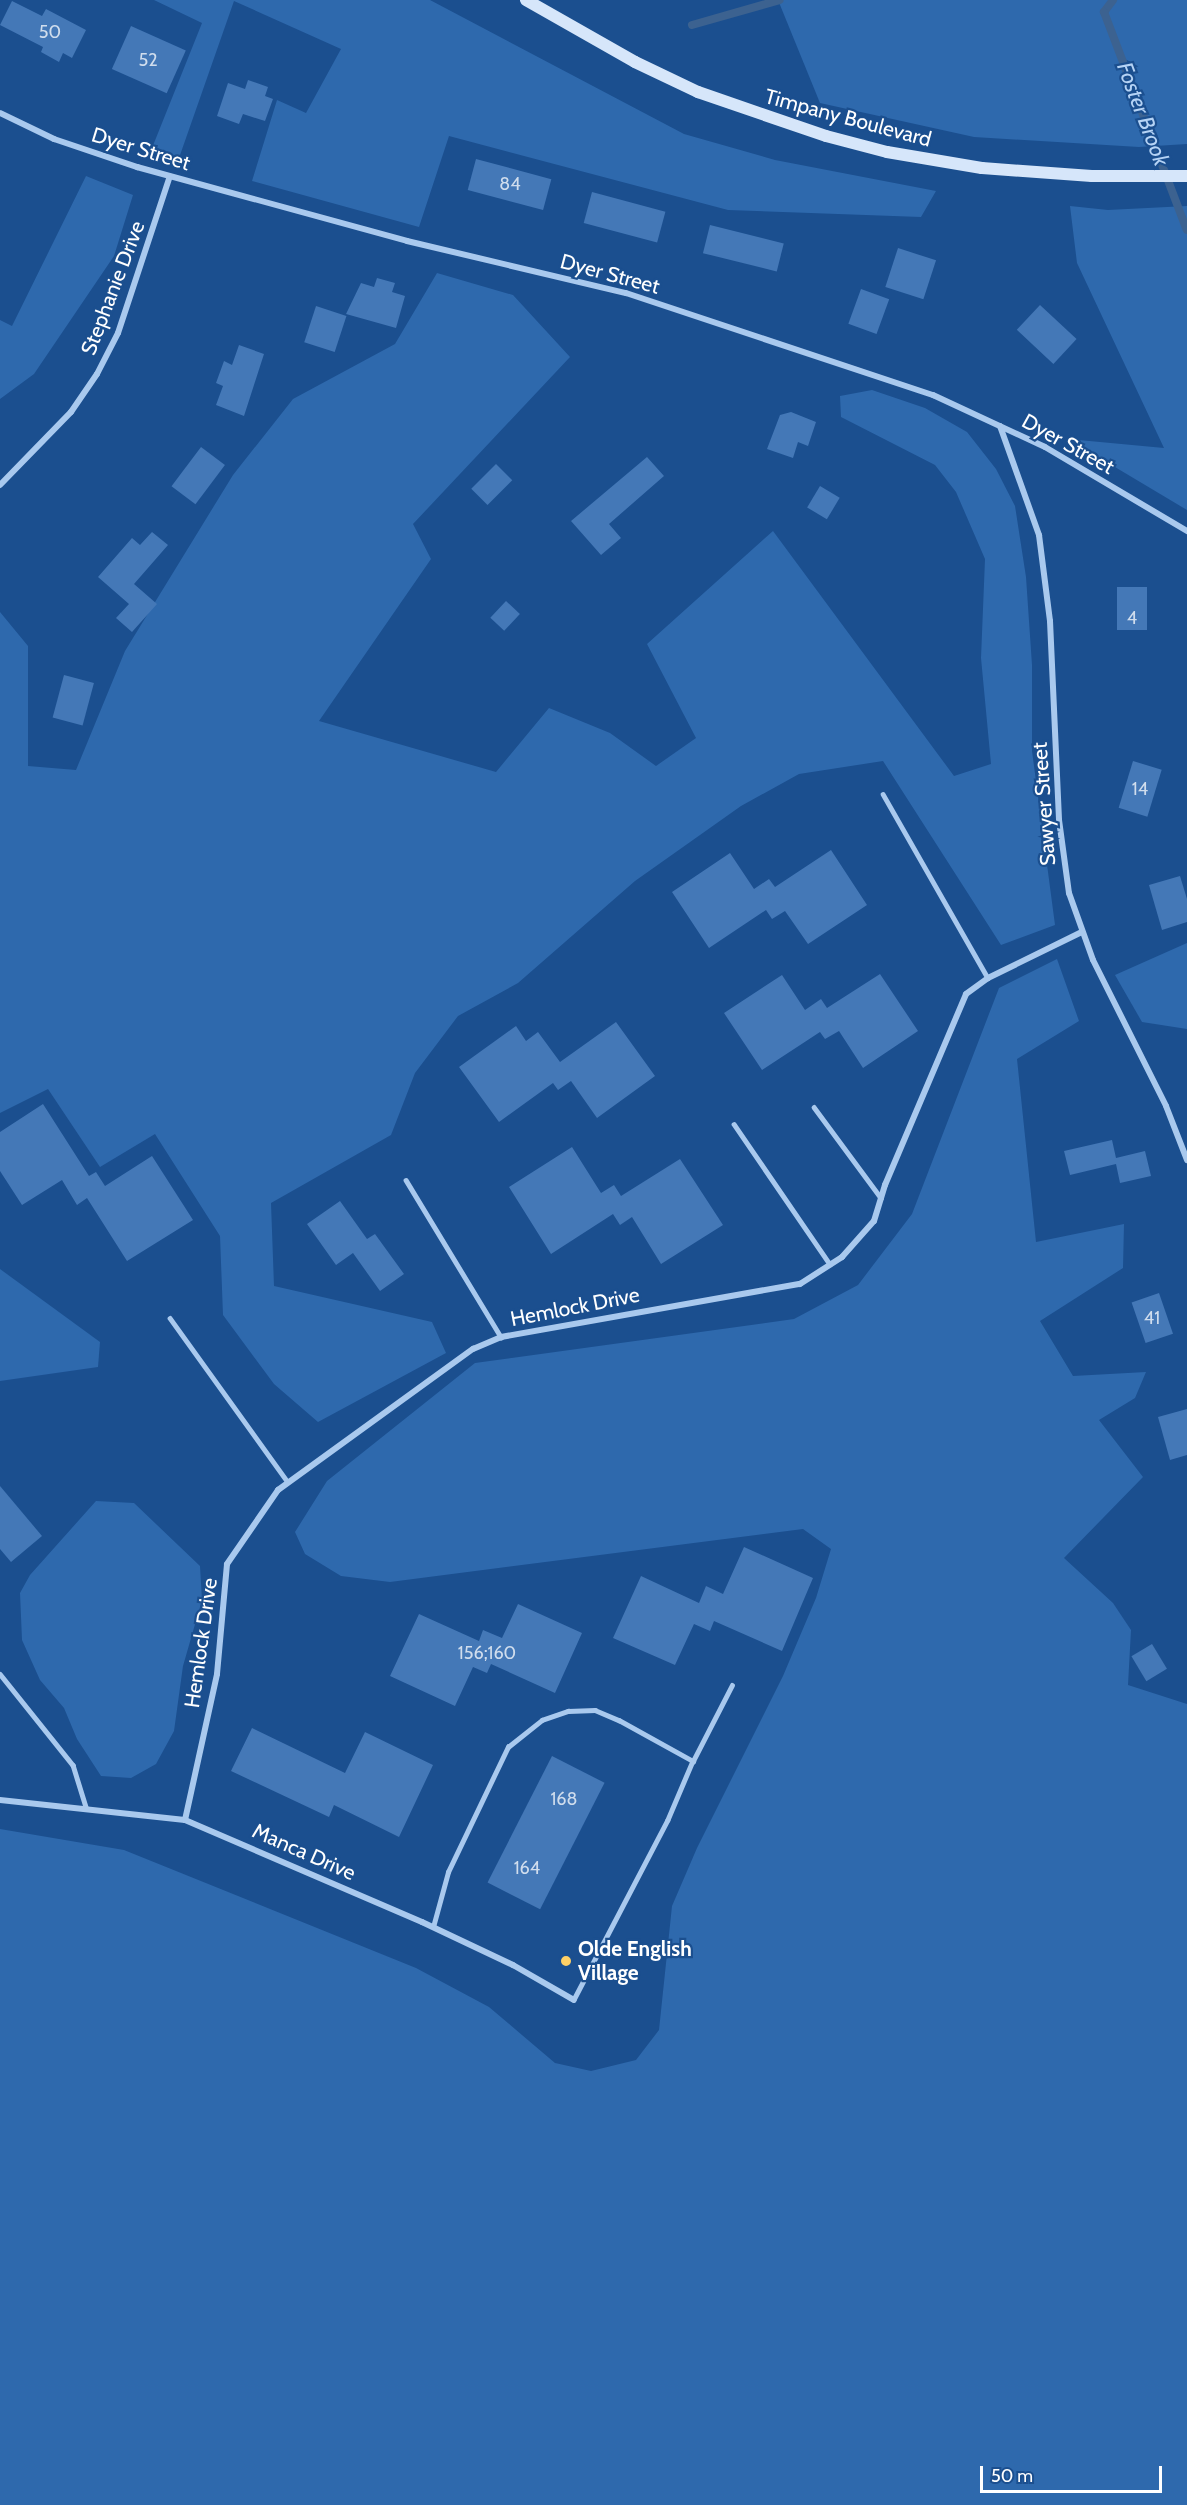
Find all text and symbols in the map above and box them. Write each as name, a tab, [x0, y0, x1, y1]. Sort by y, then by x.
house number: 50	[39, 21, 61, 43]
house number: 52	[138, 49, 158, 71]
water label: Foster Brook	[1111, 58, 1175, 170]
street label: Timpany Boulevard	[762, 84, 934, 152]
street label: Dyer Street	[89, 122, 193, 176]
house number: 84	[499, 173, 521, 195]
street label: Stephanie Drive	[76, 217, 150, 359]
street label: Dyer Street	[558, 249, 662, 299]
street label: Dyer Street	[1017, 408, 1119, 480]
house number: 4	[1127, 607, 1137, 629]
street label: Sawyer Street	[1027, 741, 1061, 867]
house number: 14	[1132, 778, 1148, 800]
street label: Hemlock Drive	[508, 1282, 642, 1332]
house number: 41	[1144, 1307, 1160, 1329]
street label: Hemlock Drive	[179, 1576, 223, 1710]
house number: 156;160	[458, 1642, 516, 1664]
house number: 168	[551, 1788, 577, 1810]
street label: Manca Drive	[249, 1818, 359, 1886]
house number: 164	[514, 1857, 540, 1879]
place label: Olde English Village	[578, 1936, 692, 1986]
marker: Olde English Village	[559, 1954, 573, 1968]
scale bar	[983, 2454, 1164, 2492]
text: 50 m	[991, 2465, 1033, 2487]

